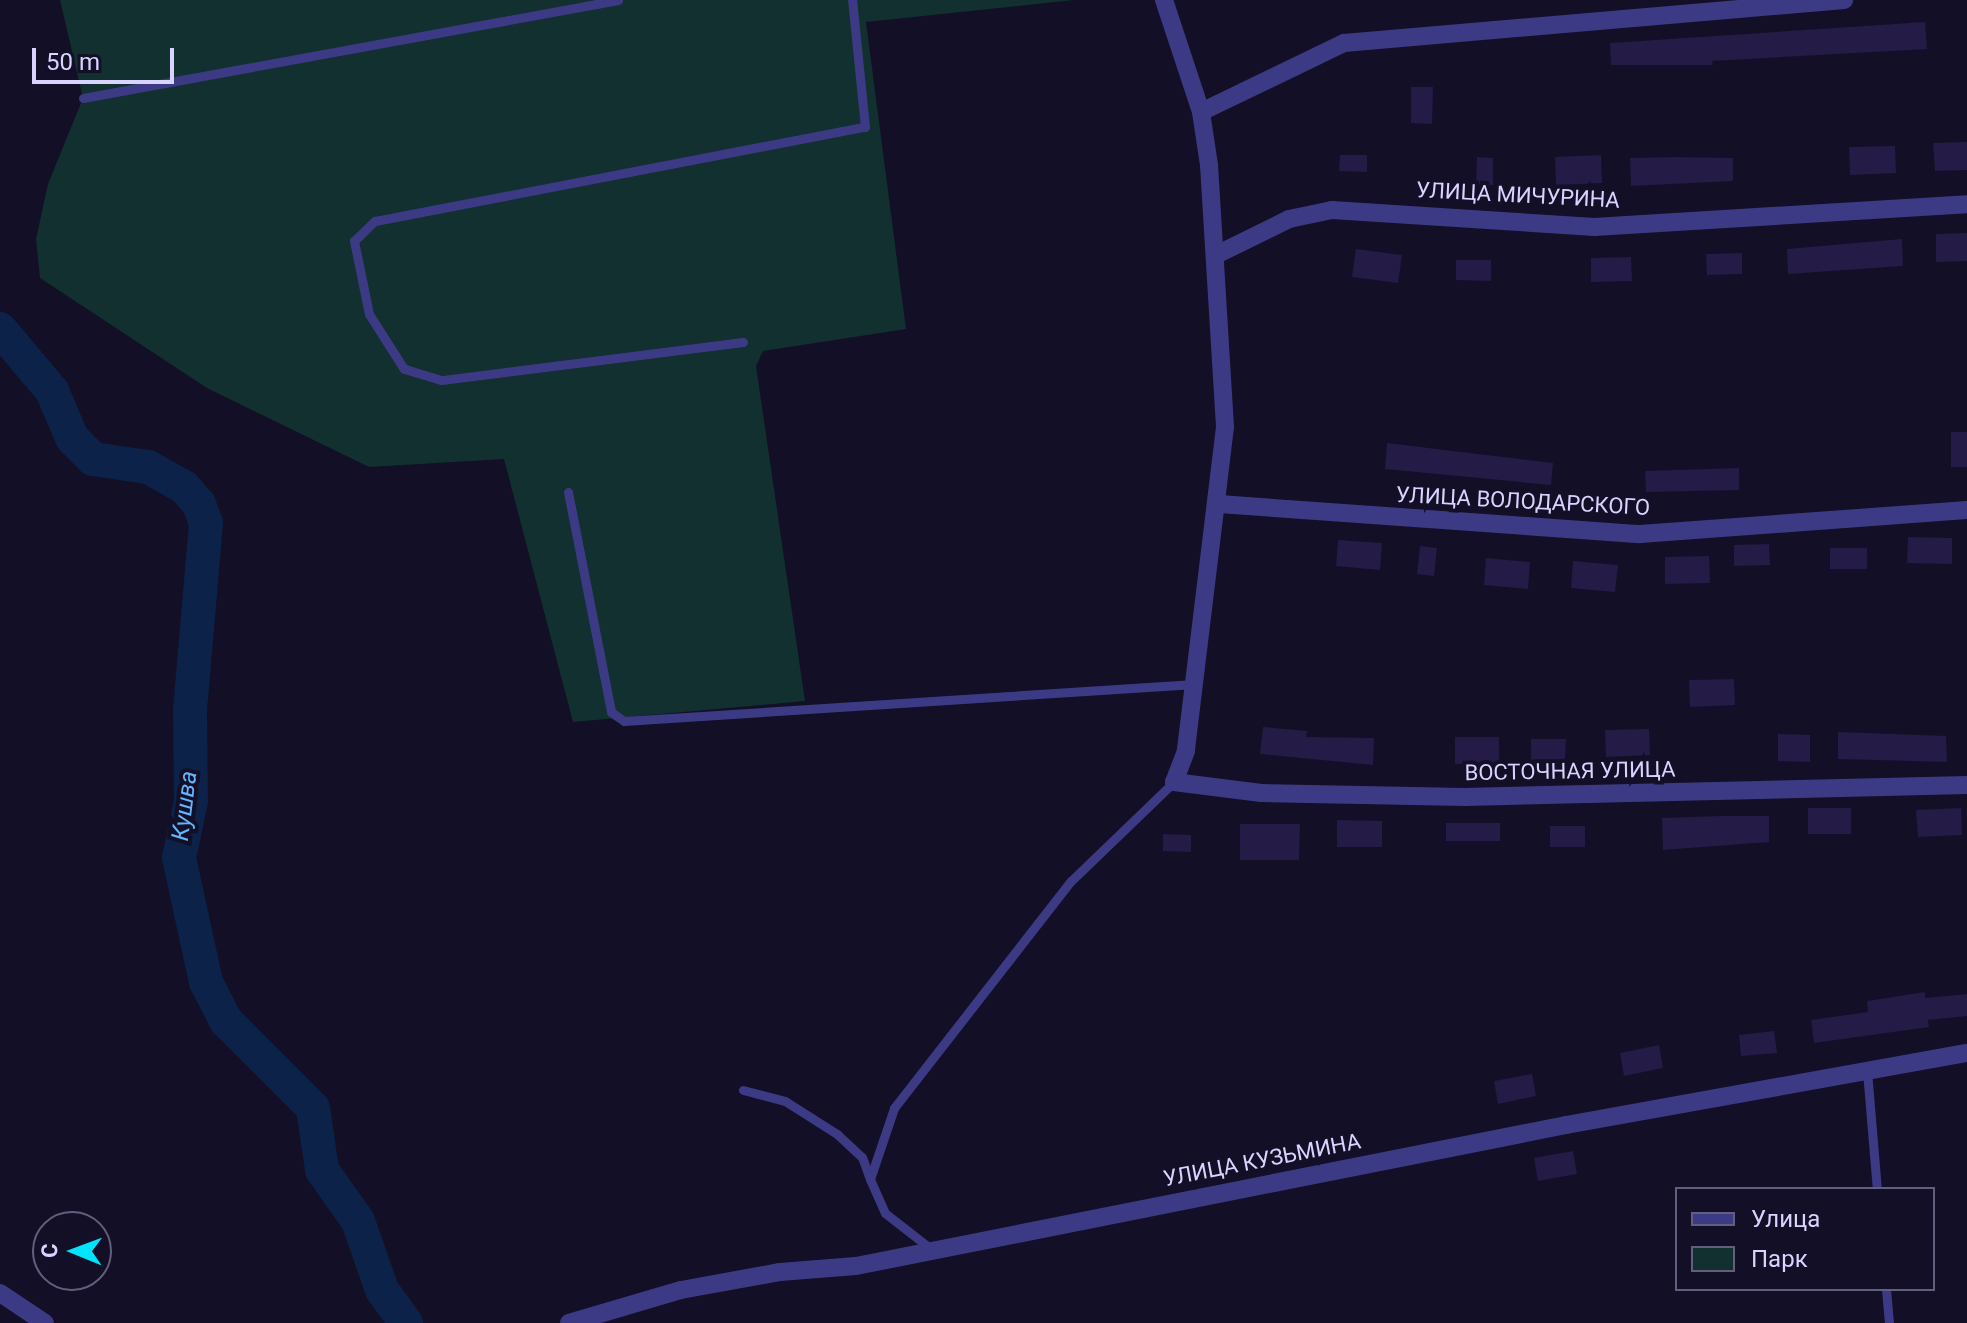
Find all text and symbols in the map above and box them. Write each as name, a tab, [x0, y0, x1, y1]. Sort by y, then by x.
scale bar	[36, 32, 178, 82]
text: 50 m	[46, 48, 100, 76]
street label: УЛИЦА МИЧУРИНА	[1415, 176, 1621, 214]
street label: УЛИЦА ВОЛОДАРСКОГО	[1395, 481, 1651, 521]
street label: ВОСТОЧНАЯ УЛИЦА	[1464, 756, 1676, 786]
water label: Кушва	[166, 769, 204, 843]
street label: УЛИЦА КУЗЬМИНА	[1161, 1128, 1363, 1192]
legend	[1675, 1187, 1935, 1291]
text: Улица	[1751, 1205, 1820, 1233]
north arrow	[32, 1211, 112, 1291]
text: С	[37, 1243, 62, 1258]
text: Парк	[1751, 1245, 1808, 1273]

